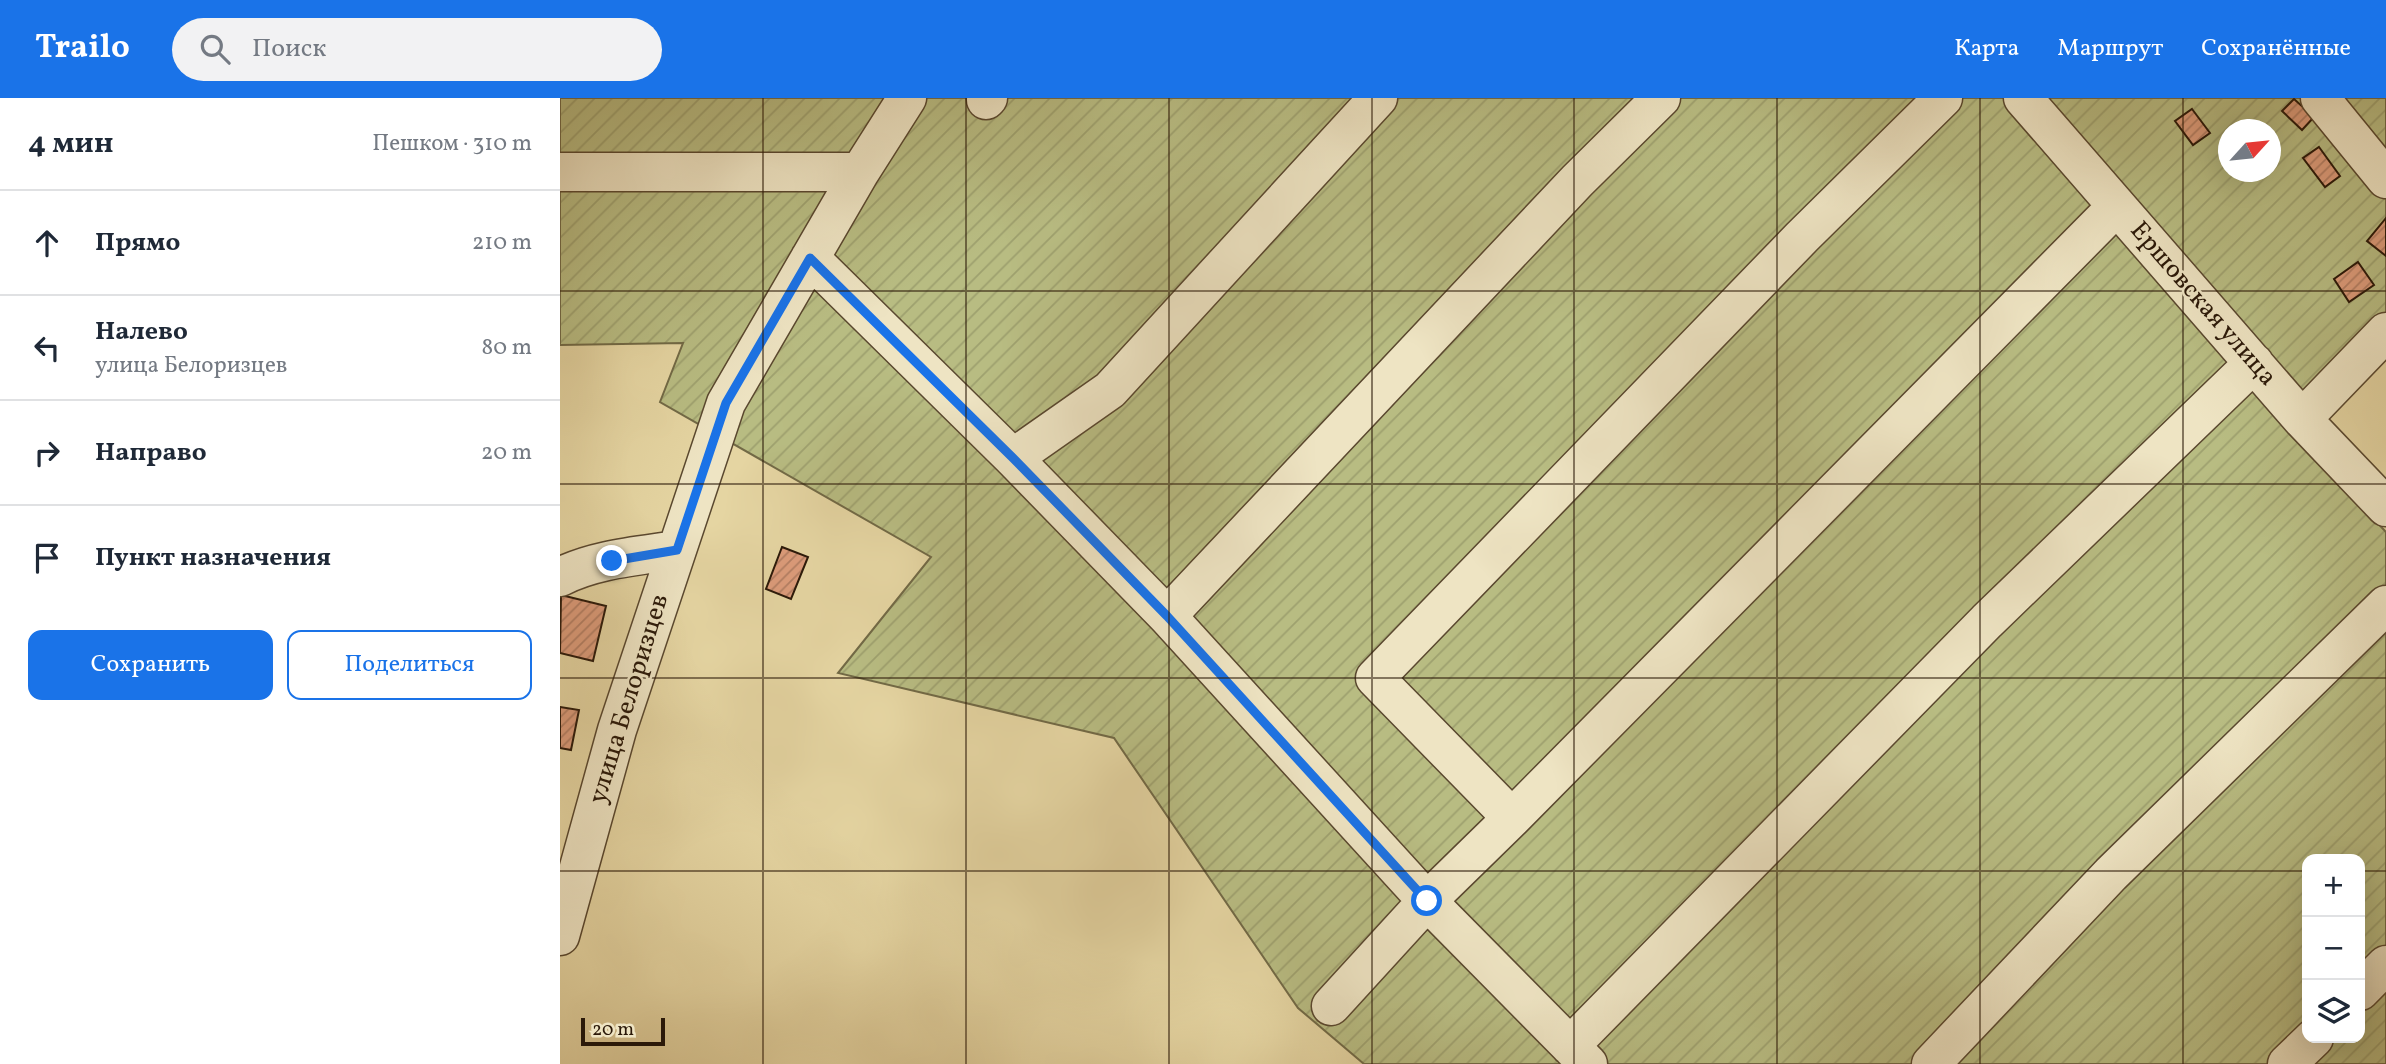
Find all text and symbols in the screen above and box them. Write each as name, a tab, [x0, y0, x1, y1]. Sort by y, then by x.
search box	[172, 18, 662, 81]
text: Trailo	[35, 26, 130, 72]
icon: search	[196, 30, 234, 68]
text: Поиск	[252, 31, 326, 67]
text: Карта	[1954, 32, 2019, 66]
text: Маршрут	[2057, 32, 2163, 66]
text: Сохранённые	[2201, 32, 2351, 66]
north arrow	[2218, 119, 2281, 182]
text: 4 мин	[28, 123, 113, 165]
text: Пешком · 310 m	[372, 128, 532, 160]
street label: Ершовская улица	[2121, 214, 2285, 394]
icon: ahead	[28, 224, 66, 262]
text: Прямо	[95, 225, 180, 261]
text: 210 m	[472, 227, 532, 259]
text: Налево	[95, 314, 188, 350]
icon: left	[28, 329, 66, 367]
text: 80 m	[482, 332, 532, 364]
text: улица Белоризцев	[95, 350, 287, 382]
icon: right	[28, 434, 66, 472]
text: Направо	[95, 435, 207, 471]
text: 20 m	[481, 437, 532, 469]
icon: arrive	[28, 539, 66, 577]
text: Пункт назначения	[95, 540, 331, 576]
route end	[596, 545, 627, 576]
street label: улица Белоризцев	[580, 590, 678, 808]
button: Сохранить	[28, 630, 273, 700]
button: Поделиться	[287, 630, 532, 700]
map controls	[2302, 854, 2365, 1043]
button: +	[2302, 854, 2365, 917]
route start	[1411, 885, 1442, 916]
button: −	[2302, 917, 2365, 980]
button: layers	[2302, 980, 2365, 1043]
scale bar	[581, 1015, 665, 1047]
text: 20 m	[592, 1017, 634, 1043]

